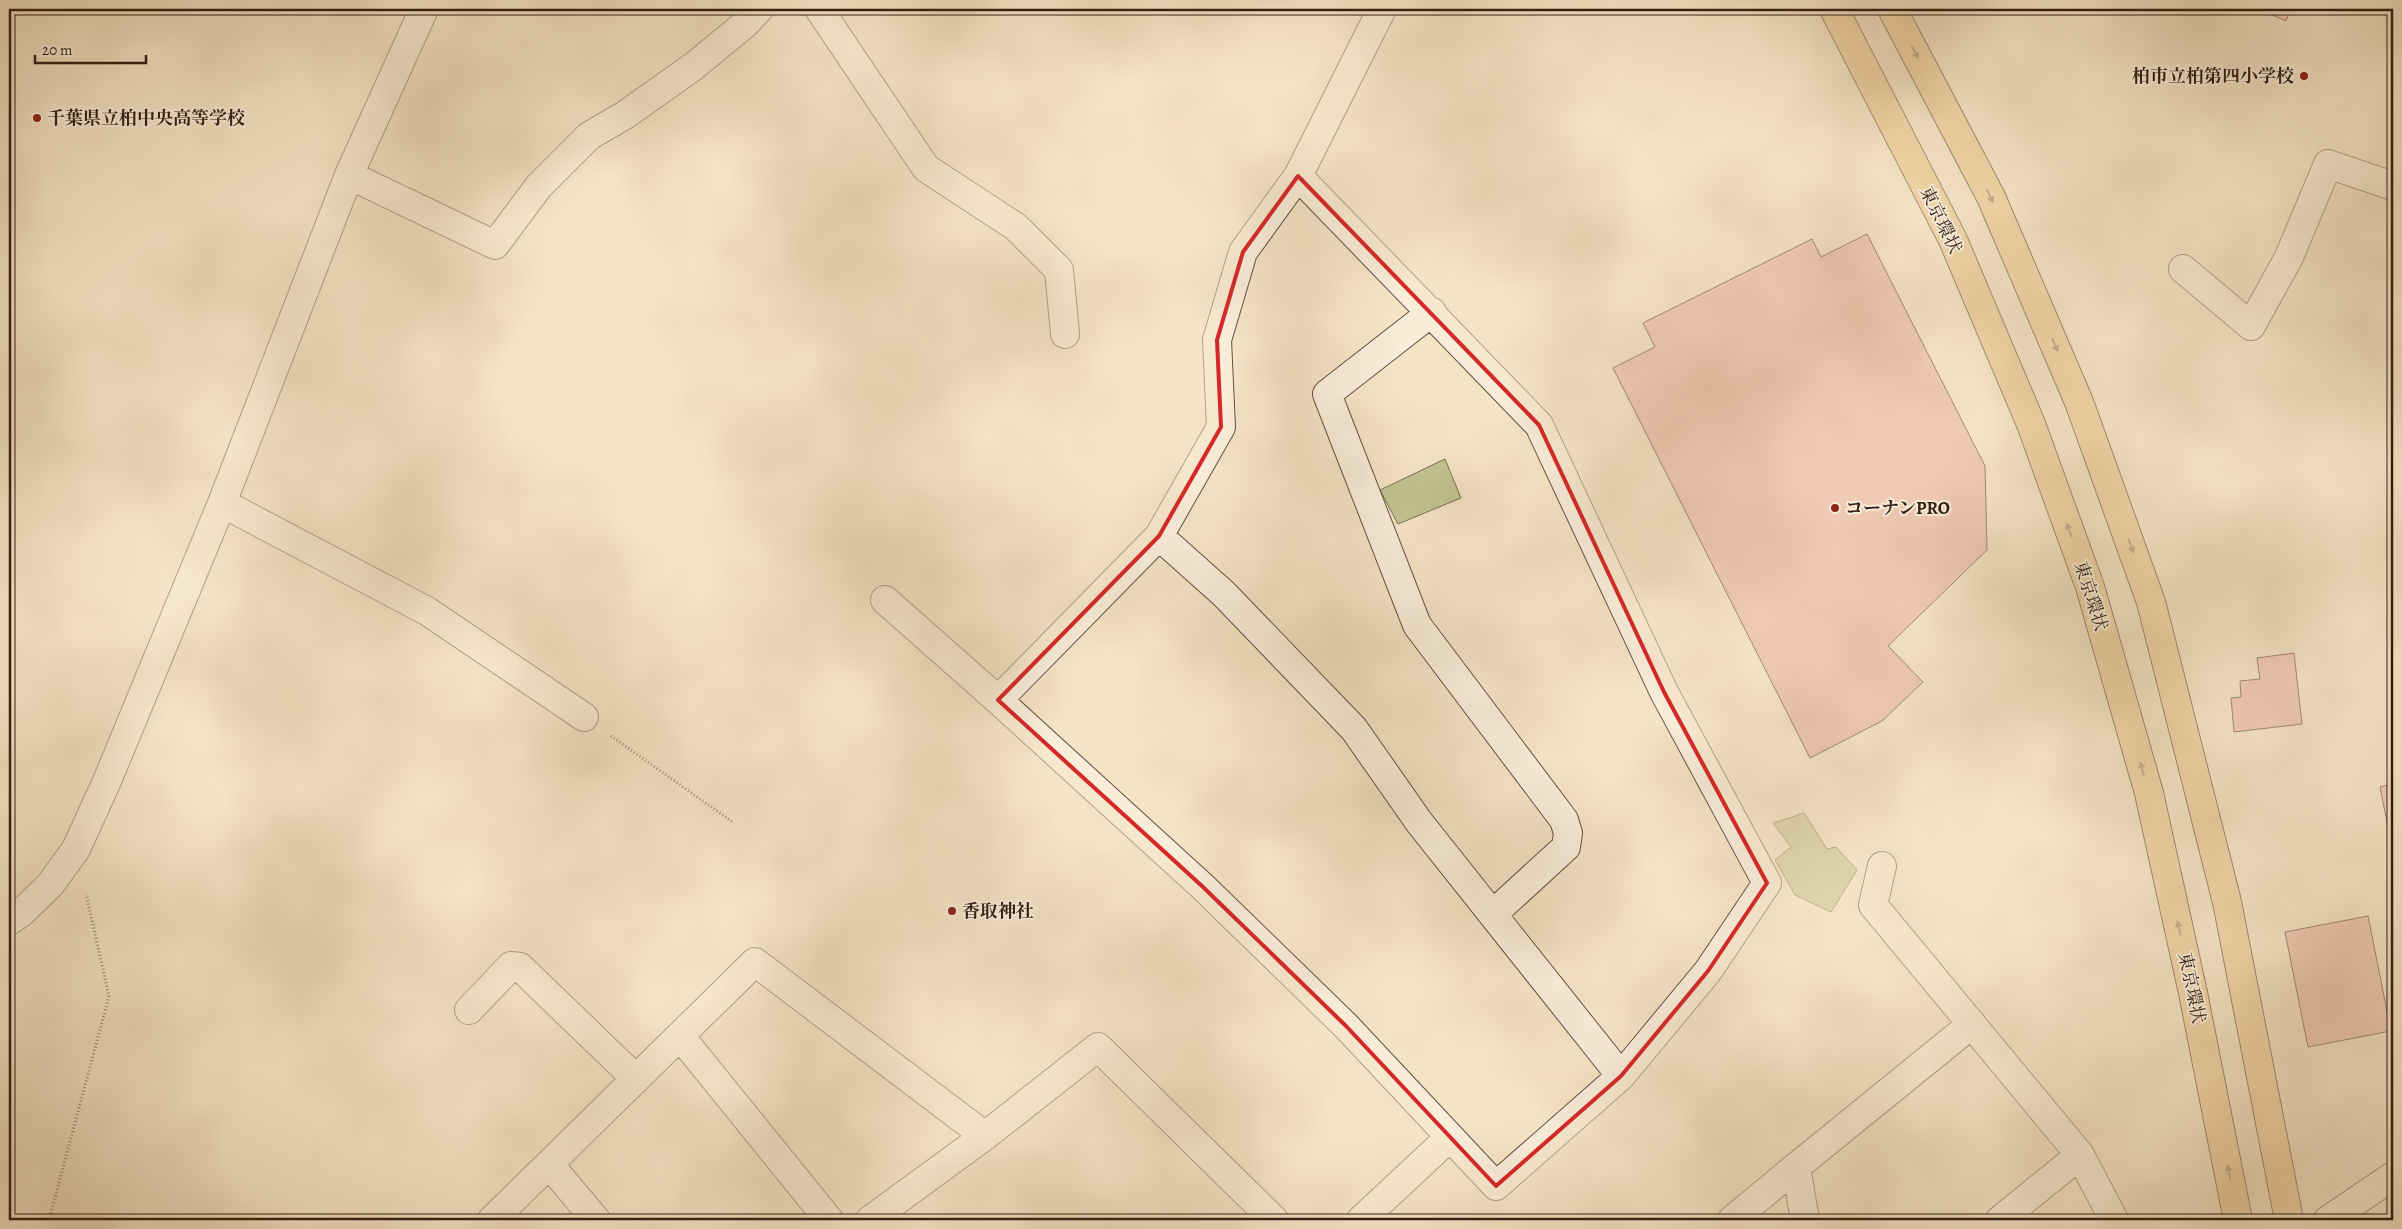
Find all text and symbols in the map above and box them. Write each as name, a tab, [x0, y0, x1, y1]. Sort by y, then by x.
scale bar	[35, 32, 146, 64]
text: 20 m	[42, 40, 73, 60]
one-way arrow	[1911, 45, 1919, 59]
place label: 柏市立柏第四小学校	[2132, 64, 2294, 88]
marker: 柏市立柏第四小学校	[2298, 70, 2310, 82]
place label: 千葉県立柏中央高等学校	[47, 106, 245, 130]
marker: 千葉県立柏中央高等学校	[31, 112, 43, 124]
street label: 東京環状	[1914, 182, 1968, 258]
one-way arrow	[1986, 189, 1994, 203]
one-way arrow	[2051, 338, 2059, 352]
place label: コーナンPRO	[1845, 496, 1950, 520]
marker: コーナンPRO	[1829, 502, 1841, 514]
one-way arrow	[2065, 522, 2073, 537]
one-way arrow	[2127, 539, 2135, 554]
street label: 東京環状	[2068, 558, 2114, 634]
one-way arrow	[2137, 762, 2145, 777]
place label: 香取神社	[962, 899, 1034, 923]
marker: 香取神社	[946, 905, 958, 917]
one-way arrow	[2175, 920, 2183, 935]
street label: 東京環状	[2173, 950, 2211, 1026]
one-way arrow	[2224, 1164, 2232, 1180]

